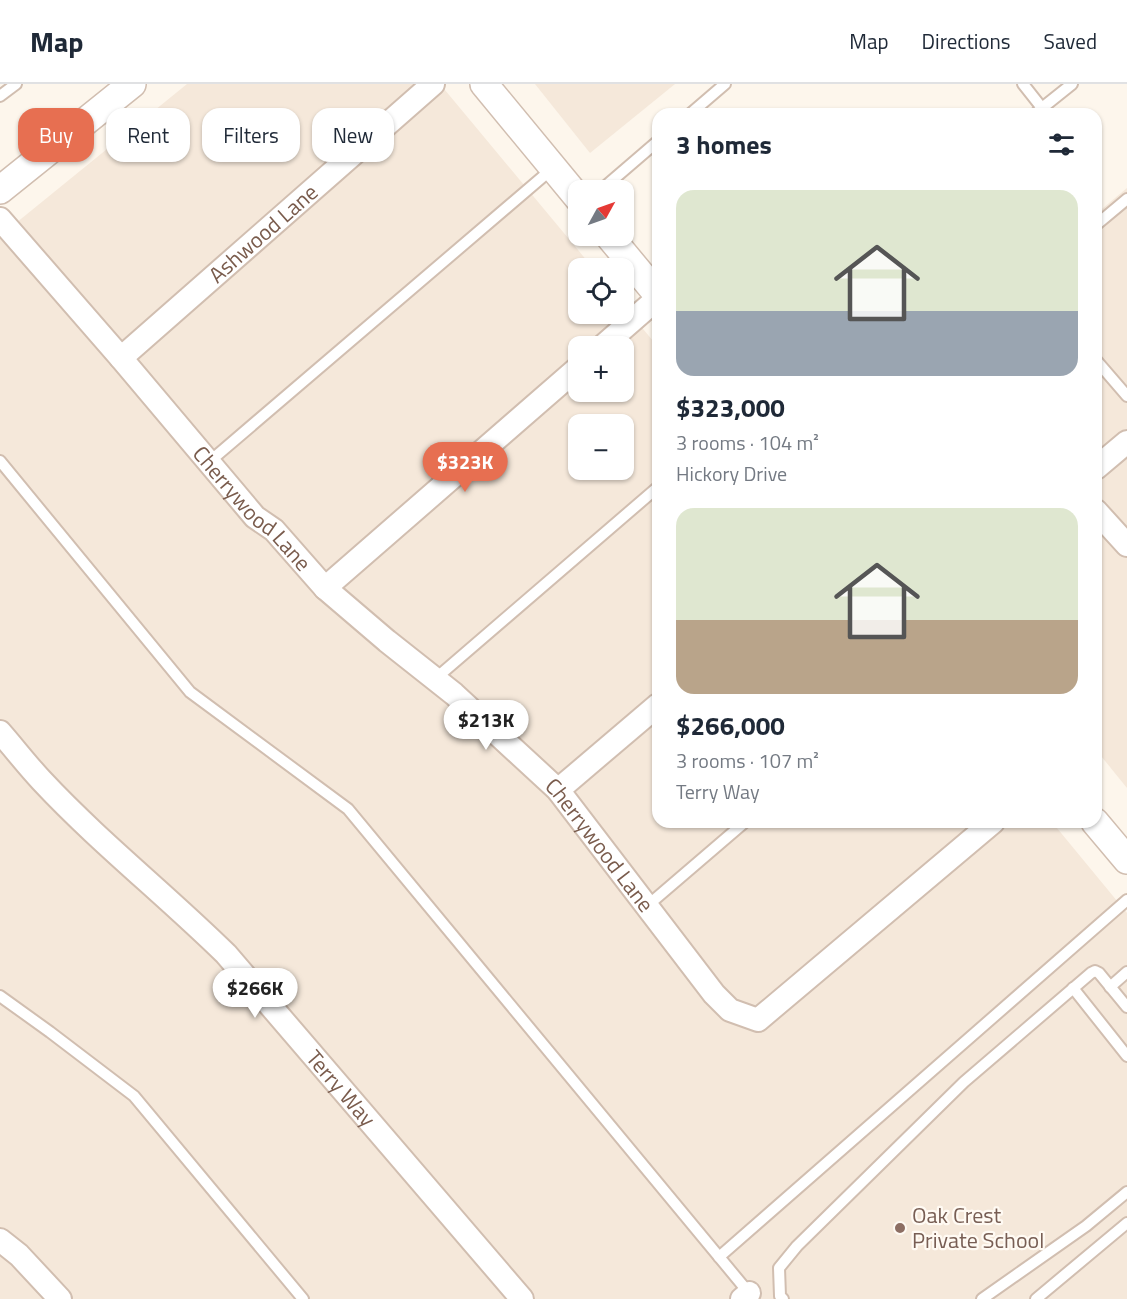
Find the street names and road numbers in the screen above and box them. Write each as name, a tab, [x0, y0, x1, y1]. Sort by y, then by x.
street label: Ashwood Lane	[201, 176, 325, 291]
street label: Cherrywood Lane	[185, 438, 320, 578]
street label: Cherrywood Lane	[538, 769, 663, 919]
street label: Terry Way	[298, 1042, 384, 1135]

